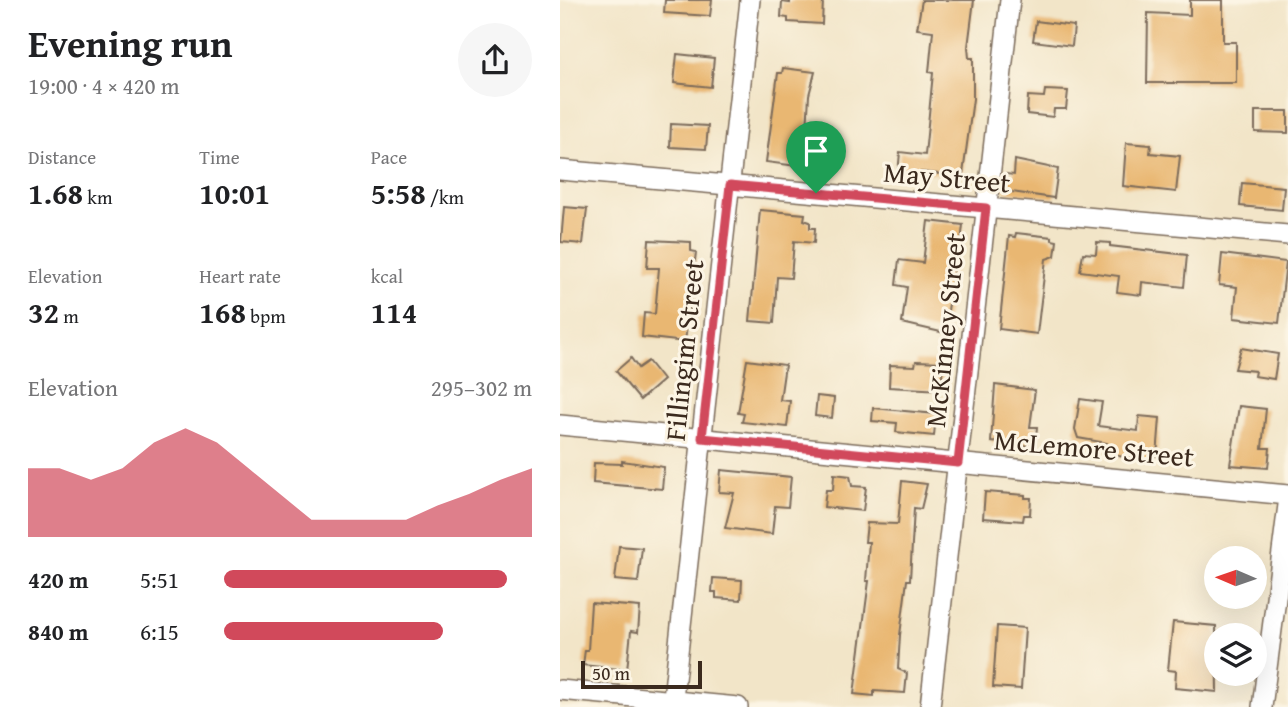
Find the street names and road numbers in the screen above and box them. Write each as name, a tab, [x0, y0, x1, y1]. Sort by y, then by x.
street label: May Street	[882, 151, 1012, 202]
street label: McKinney Street	[914, 231, 975, 429]
street label: Fillingim Street	[654, 257, 713, 443]
street label: McLemore Street	[992, 418, 1196, 477]

